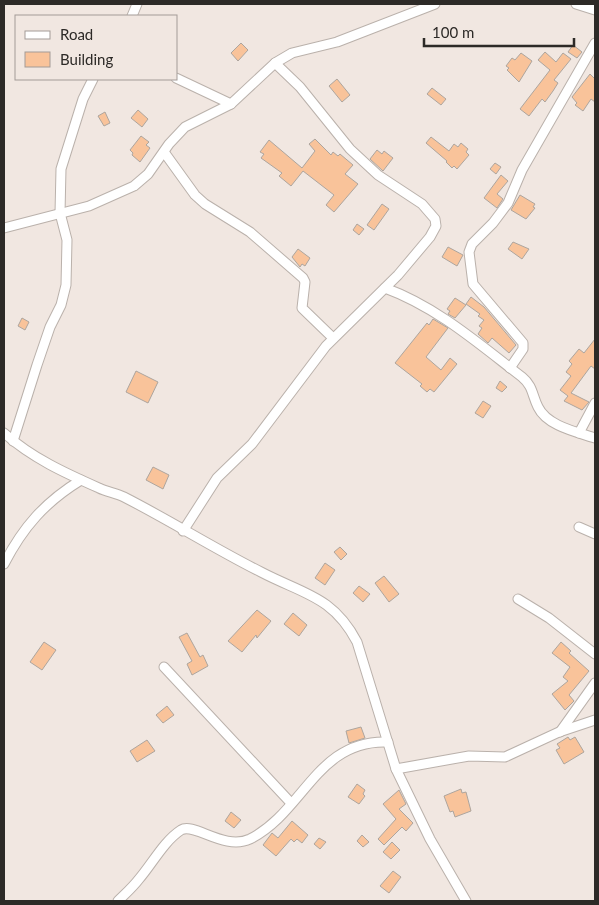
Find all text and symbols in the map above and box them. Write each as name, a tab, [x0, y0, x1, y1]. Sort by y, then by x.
legend	[15, 15, 178, 80]
scale bar	[424, 15, 574, 47]
text: 100 m	[432, 23, 474, 41]
text: Road	[60, 25, 93, 43]
text: Building	[60, 50, 113, 68]

